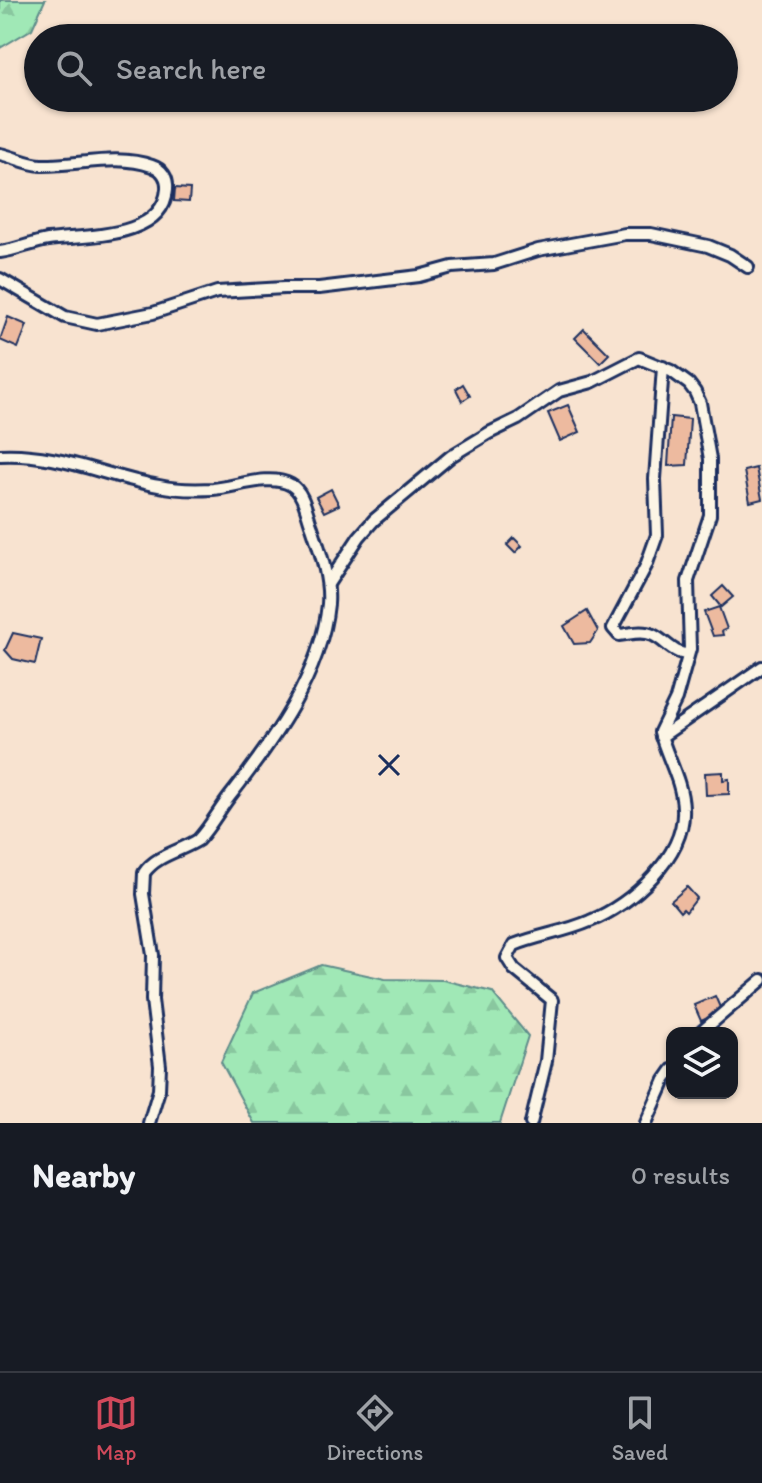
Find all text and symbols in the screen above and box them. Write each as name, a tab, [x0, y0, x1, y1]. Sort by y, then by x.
search box	[24, 24, 738, 112]
icon: search	[52, 46, 96, 90]
text: Search here	[116, 50, 266, 87]
map controls	[666, 1027, 738, 1099]
button: layers	[666, 1027, 738, 1099]
text: Nearby	[32, 1155, 135, 1196]
text: 0 results	[631, 1159, 730, 1191]
tab: Map	[94, 1391, 138, 1466]
tab: Directions	[327, 1391, 423, 1466]
tab: Saved	[612, 1391, 668, 1466]

